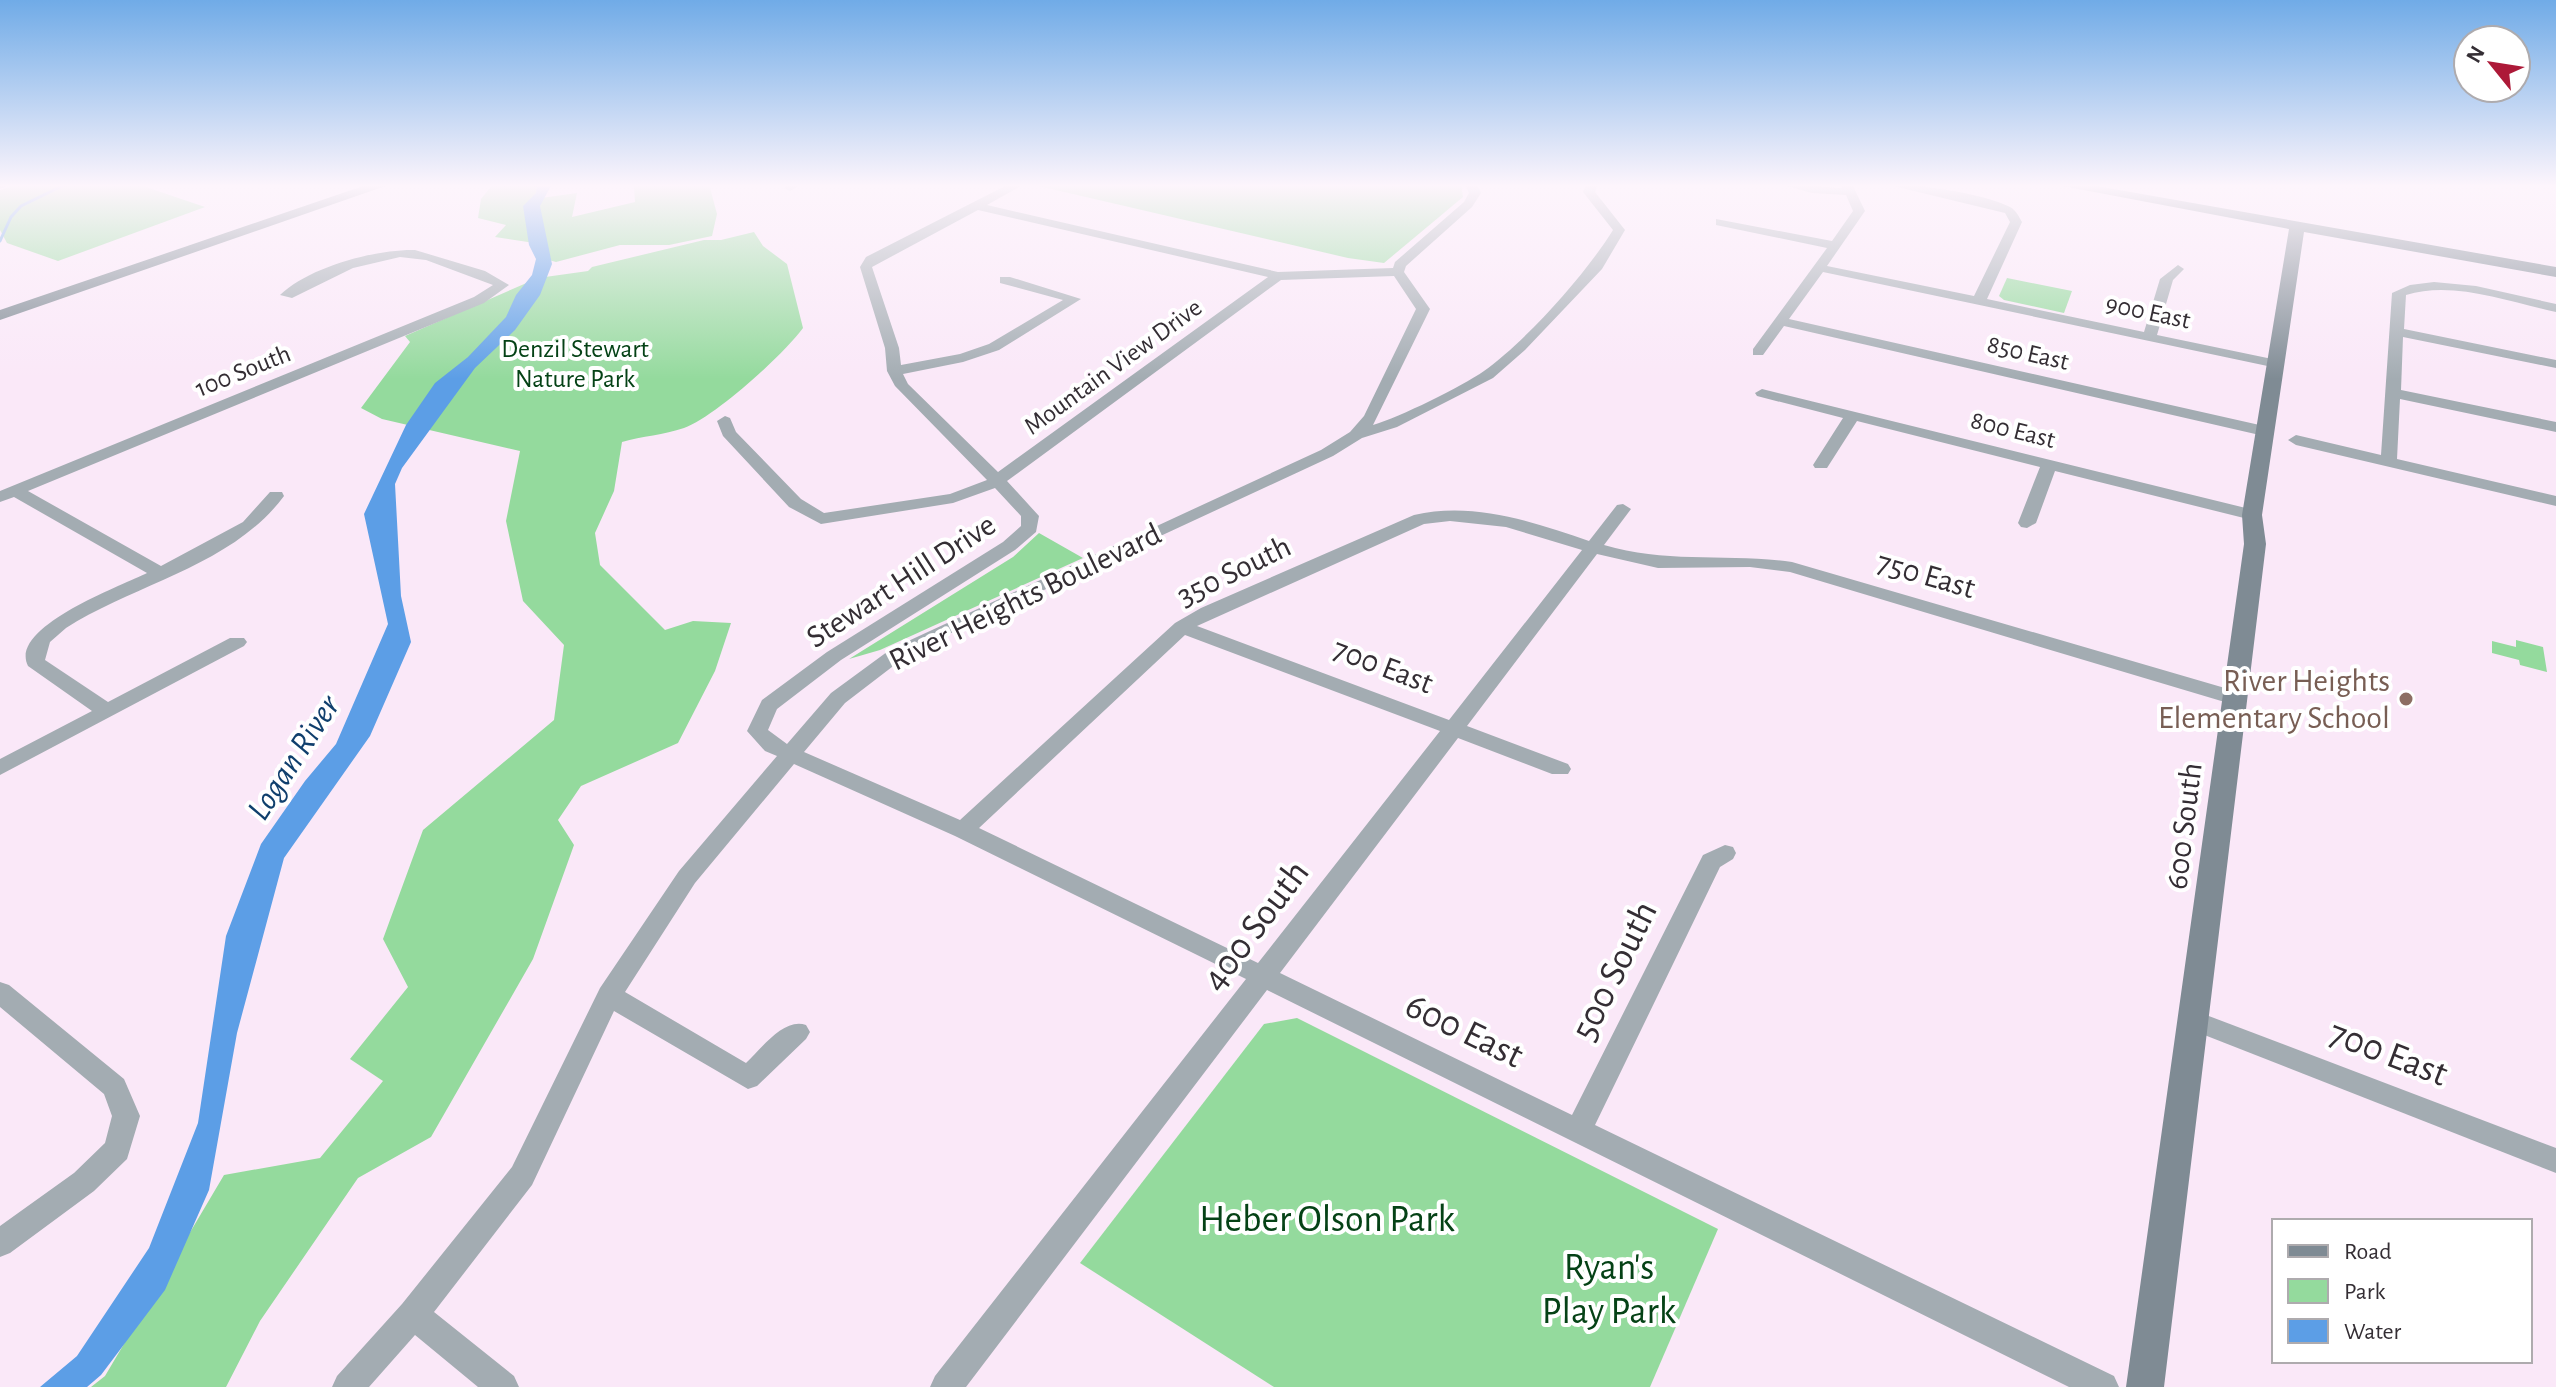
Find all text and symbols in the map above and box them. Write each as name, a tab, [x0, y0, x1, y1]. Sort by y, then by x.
north arrow	[2452, 24, 2532, 104]
text: N	[2462, 42, 2489, 67]
street label: 900 East	[2103, 290, 2193, 334]
street label: Mountain View Drive	[1019, 294, 1207, 440]
street label: 850 East	[1985, 331, 2071, 375]
park label: Denzil Stewart Nature Park	[501, 336, 649, 392]
street label: 100 South	[192, 340, 294, 402]
street label: 800 East	[1968, 407, 2058, 453]
street label: Stewart Hill Drive	[801, 508, 1001, 654]
street label: River Heights Boulevard	[884, 517, 1166, 677]
street label: 350 South	[1172, 530, 1296, 612]
street label: 750 East	[1873, 546, 1979, 604]
street label: 700 East	[1329, 632, 1437, 700]
place label: River Heights Elementary School	[2158, 665, 2390, 734]
water label: Logan River	[241, 689, 347, 826]
marker: River Heights Elementary School	[2397, 690, 2415, 708]
street label: 600 South	[2160, 761, 2208, 891]
street label: 400 South	[1195, 854, 1317, 998]
street label: 500 South	[1565, 896, 1665, 1046]
street label: 600 East	[1399, 986, 1529, 1076]
street label: 700 East	[2324, 1014, 2452, 1094]
park label: Heber Olson Park	[1199, 1201, 1456, 1239]
legend	[2272, 1219, 2532, 1363]
text: Road	[2344, 1240, 2392, 1264]
park label: Ryan's Play Park	[1542, 1249, 1677, 1331]
text: Park	[2344, 1280, 2385, 1304]
text: Water	[2344, 1320, 2402, 1344]

